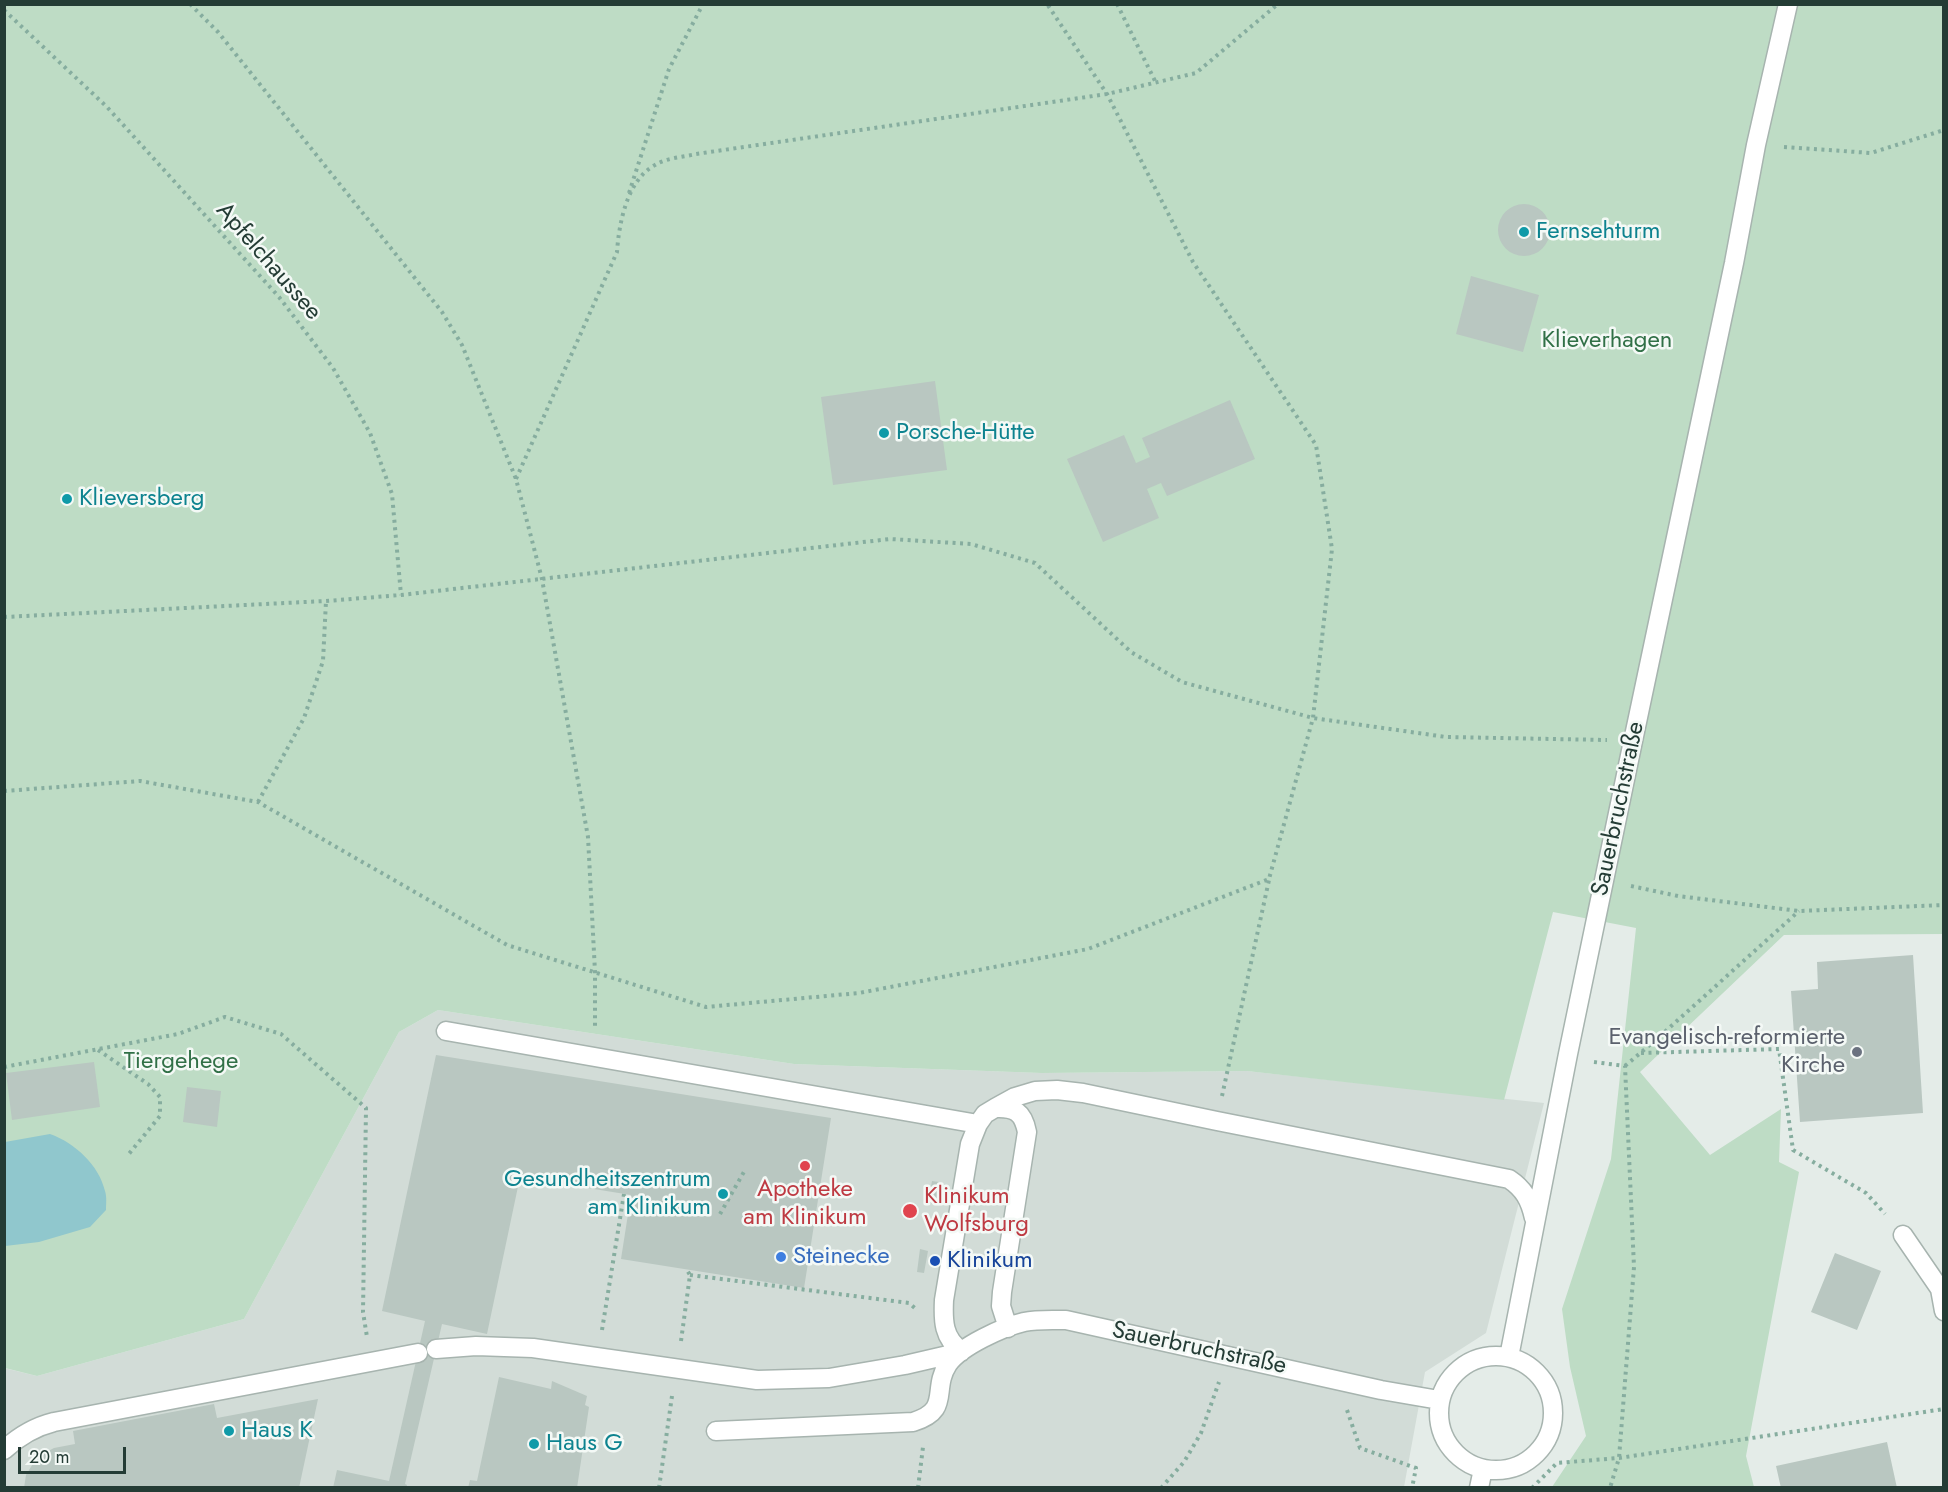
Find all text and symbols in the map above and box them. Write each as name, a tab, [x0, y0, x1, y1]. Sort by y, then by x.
street label: Apfelchaussee	[209, 197, 327, 327]
place label: Fernsehturm	[1536, 218, 1660, 246]
marker: Fernsehturm	[1517, 225, 1531, 239]
park label: Klieverhagen	[1542, 327, 1672, 355]
place label: Porsche-Hütte	[896, 419, 1035, 447]
marker: Porsche-Hütte	[877, 426, 891, 440]
place label: Klieversberg	[79, 485, 204, 513]
marker: Klieversberg	[60, 492, 74, 506]
street label: Sauerbruchstraße	[1586, 719, 1652, 899]
place label: Evangelisch-reformierte Kirche	[1608, 1024, 1845, 1080]
marker: Evangelisch-reformierte Kirche	[1850, 1045, 1864, 1059]
park label: Tiergehege	[124, 1048, 238, 1076]
marker: Apotheke am Klinikum	[798, 1159, 812, 1173]
place label: Gesundheitszentrum am Klinikum	[504, 1166, 711, 1222]
place label: Apotheke am Klinikum	[743, 1176, 867, 1232]
place label: Klinikum Wolfsburg	[924, 1183, 1029, 1239]
marker: Gesundheitszentrum am Klinikum	[716, 1187, 730, 1201]
marker: Klinikum Wolfsburg	[901, 1202, 919, 1220]
place label: Steinecke	[793, 1243, 890, 1271]
place label: Klinikum	[947, 1247, 1033, 1275]
marker: Steinecke	[774, 1250, 788, 1264]
marker: Klinikum	[928, 1254, 942, 1268]
street label: Sauerbruchstraße	[1109, 1316, 1289, 1382]
place label: Haus K	[241, 1417, 313, 1445]
marker: Haus K	[222, 1424, 236, 1438]
place label: Haus G	[546, 1430, 623, 1458]
scale bar	[21, 1435, 129, 1473]
marker: Haus G	[527, 1437, 541, 1451]
text: 20 m	[29, 1444, 69, 1470]

